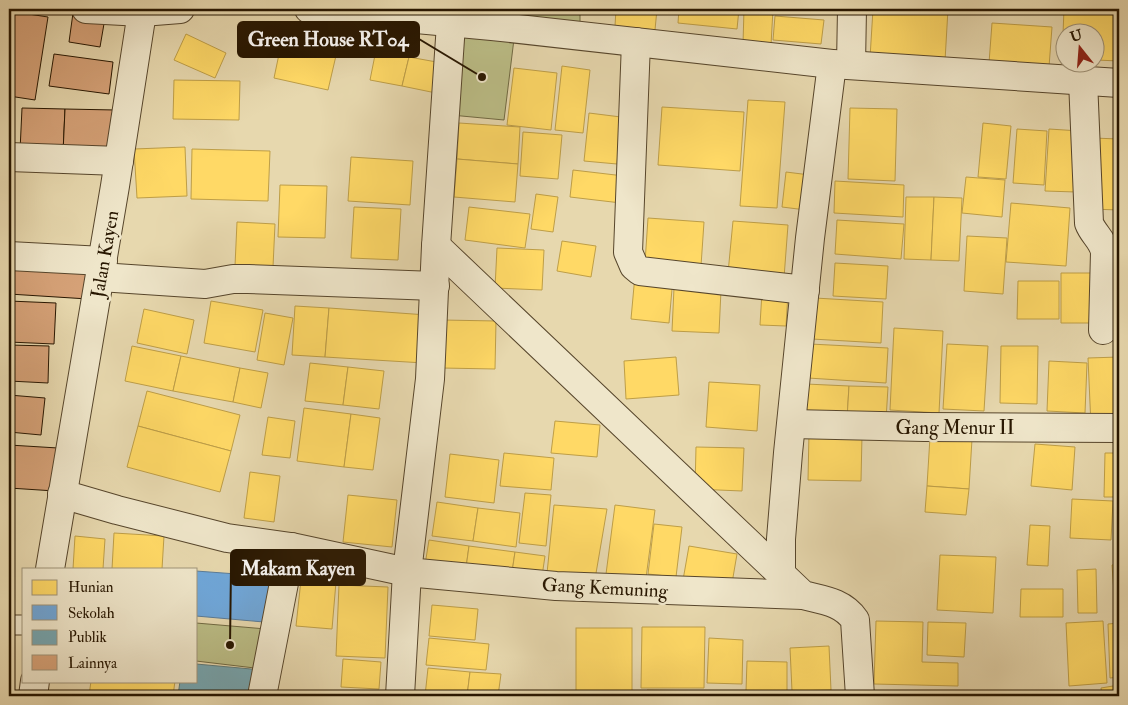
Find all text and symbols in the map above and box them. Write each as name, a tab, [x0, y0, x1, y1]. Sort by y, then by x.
callout: Green House RT04	[238, 22, 419, 57]
north arrow	[1056, 22, 1106, 72]
text: U	[1068, 26, 1085, 46]
text: Green House RT04	[248, 27, 410, 52]
street label: Jalan Kayen	[85, 208, 125, 301]
street label: Gang Menur II	[896, 416, 1014, 440]
callout: Makam Kayen	[231, 550, 365, 585]
text: Makam Kayen	[240, 556, 356, 582]
legend	[22, 568, 198, 682]
street label: Gang Kemuning	[541, 573, 669, 603]
text: Hunian	[68, 578, 114, 597]
text: Sekolah	[68, 604, 115, 623]
text: Publik	[68, 628, 107, 647]
text: Lainnya	[68, 654, 118, 673]

